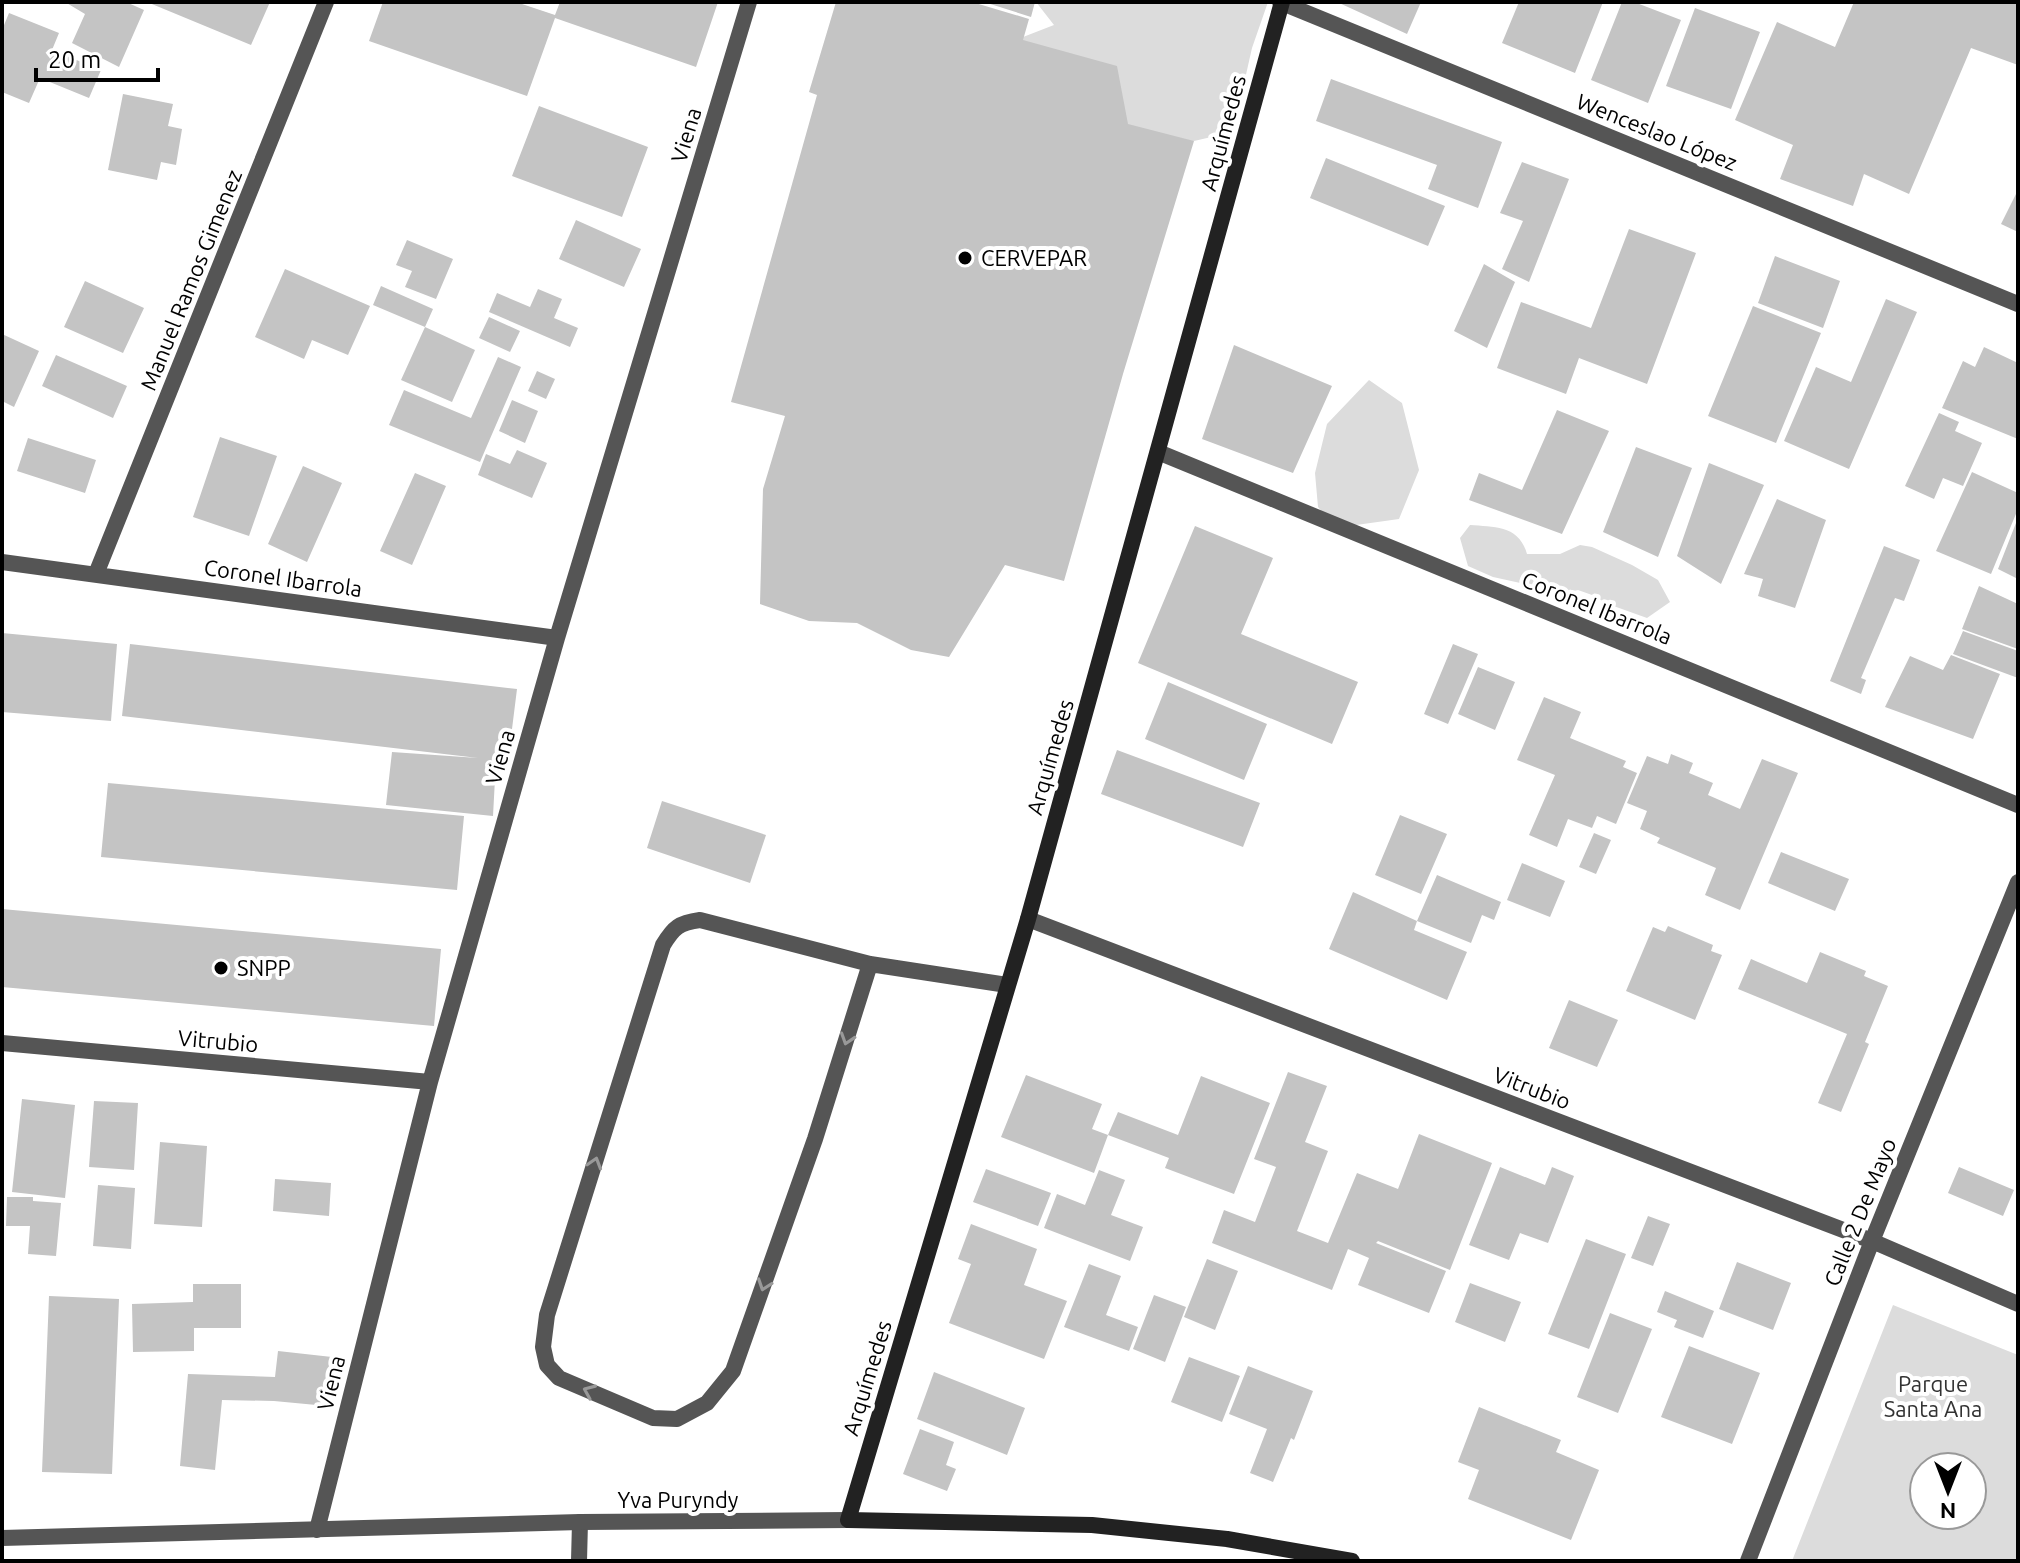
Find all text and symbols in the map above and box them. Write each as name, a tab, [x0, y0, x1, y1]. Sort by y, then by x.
scale bar	[36, 32, 158, 82]
text: 20 m	[48, 46, 101, 73]
street label: Arquímedes	[1195, 72, 1250, 194]
street label: Wenceslao López	[1573, 88, 1741, 175]
street label: Viena	[665, 104, 706, 165]
street label: Manuel Ramos Gimenez	[135, 166, 246, 394]
place label: CERVEPAR	[981, 245, 1087, 270]
marker: CERVEPAR	[956, 249, 974, 267]
street label: Coronel Ibarrola	[202, 554, 364, 601]
street label: Coronel Ibarrola	[1519, 566, 1676, 649]
street label: Arquímedes	[1021, 696, 1078, 818]
street label: Viena	[480, 726, 519, 787]
place label: SNPP	[237, 955, 291, 980]
marker: SNPP	[212, 959, 230, 977]
street label: Vitrubio	[177, 1025, 259, 1056]
one-way arrow	[840, 1031, 856, 1045]
street label: Vitrubio	[1490, 1061, 1574, 1114]
street label: Calle 2 De Mayo	[1818, 1134, 1901, 1290]
one-way arrow	[586, 1157, 602, 1171]
one-way arrow	[757, 1277, 773, 1291]
street label: Arquímedes	[837, 1317, 896, 1438]
street label: Viena	[312, 1353, 349, 1413]
park label: Parque Santa Ana	[1884, 1371, 1982, 1421]
one-way arrow	[583, 1384, 597, 1400]
north arrow	[1908, 1451, 1988, 1531]
street label: Yva Puryndy	[618, 1487, 739, 1512]
text: N	[1940, 1499, 1956, 1524]

